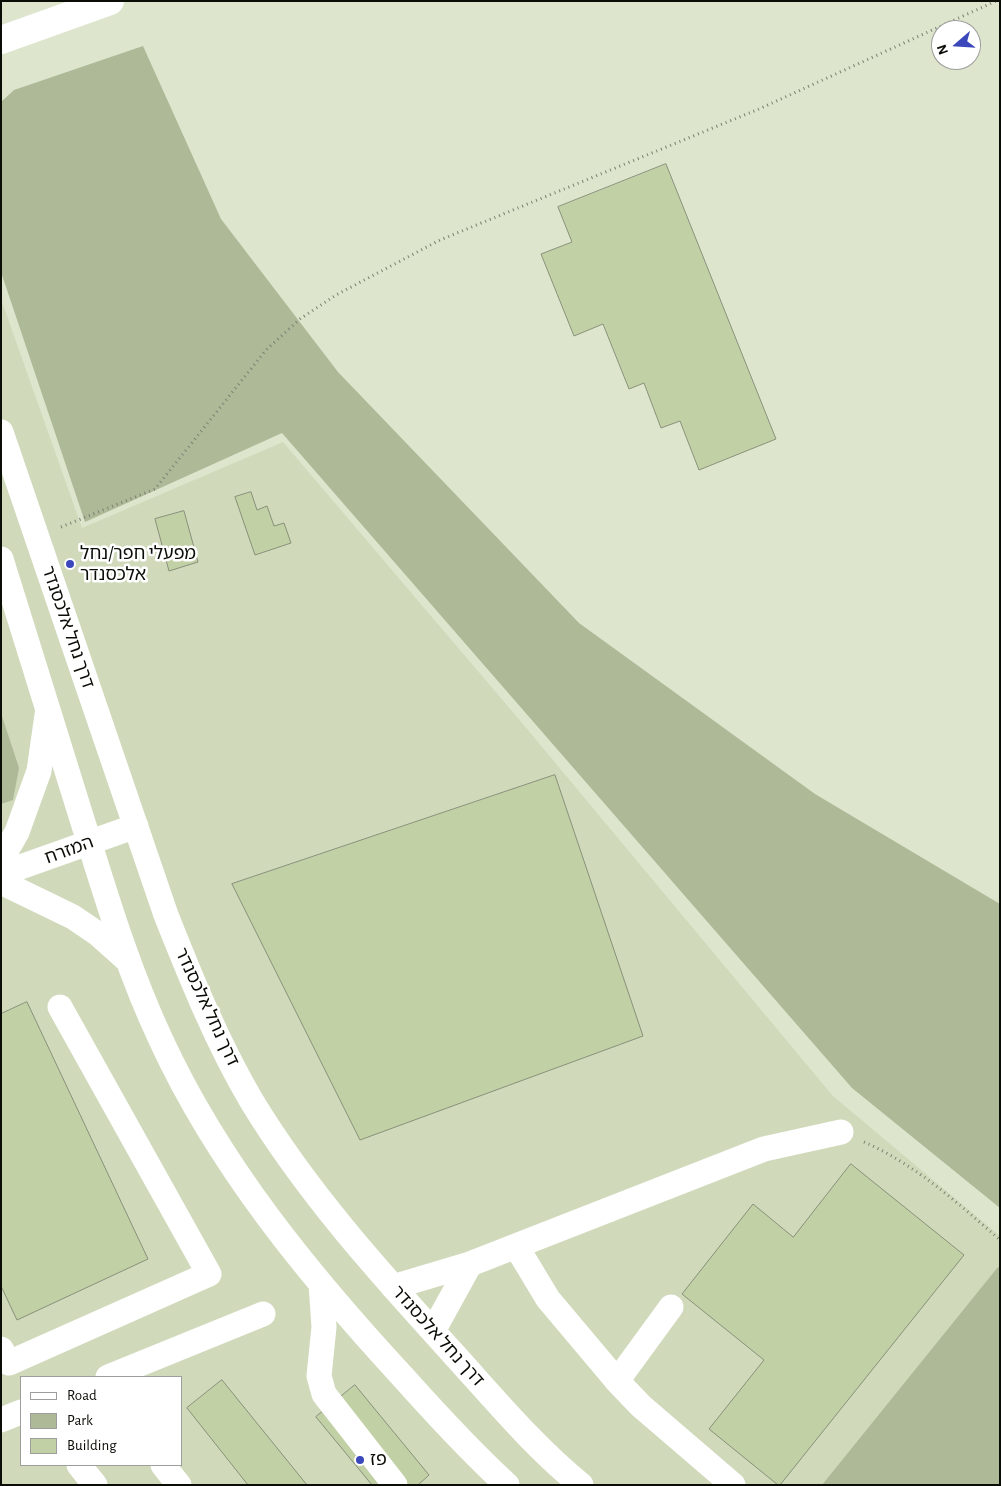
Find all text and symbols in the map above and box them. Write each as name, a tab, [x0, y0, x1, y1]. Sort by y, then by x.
north arrow	[931, 20, 981, 70]
text: N	[935, 43, 951, 56]
place label: מפעלי חפר/נחל אלכסנדר	[80, 543, 196, 586]
marker: מפעלי חפר/נחל אלכסנדר	[64, 558, 76, 570]
street label: דרך נחל אלכסנדר	[37, 563, 99, 691]
street label: המזרח	[42, 831, 96, 869]
street label: דרך נחל אלכסנדר	[170, 944, 244, 1070]
street label: דרך נחל אלכסנדר	[387, 1281, 489, 1391]
legend	[20, 1376, 182, 1466]
text: Road	[67, 1388, 97, 1403]
text: Park	[67, 1413, 93, 1428]
text: Building	[67, 1438, 117, 1453]
place label: פז	[370, 1449, 387, 1471]
marker: פז	[354, 1454, 366, 1466]

